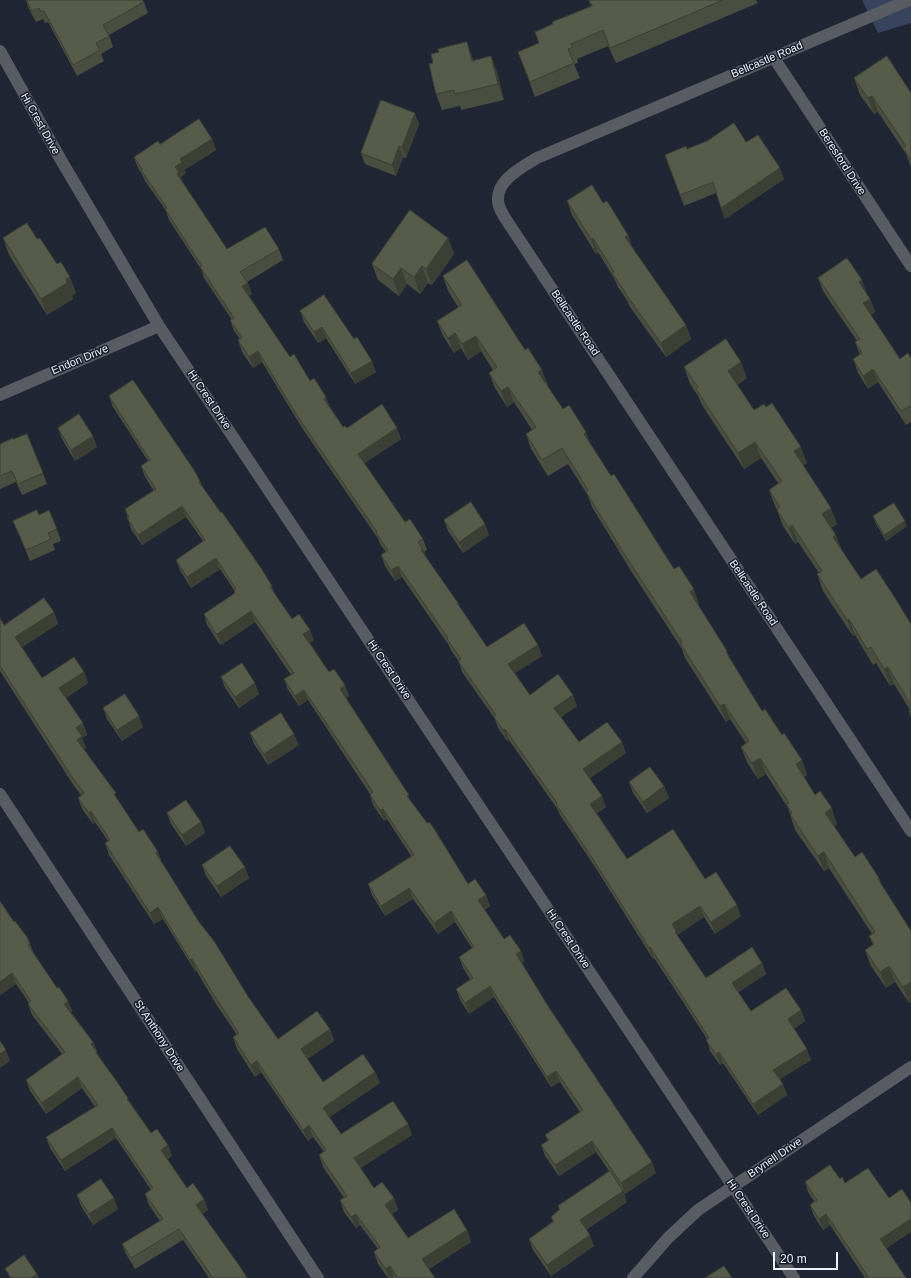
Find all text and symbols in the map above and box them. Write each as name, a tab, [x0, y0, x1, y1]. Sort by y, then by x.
street label: Bellcastle Road	[729, 39, 805, 81]
street label: Hi Crest Drive	[18, 91, 62, 157]
street label: Beresford Drive	[816, 126, 868, 198]
street label: Bellcastle Road	[548, 288, 602, 358]
street label: Endon Drive	[50, 342, 110, 378]
street label: Hi Crest Drive	[184, 368, 234, 432]
street label: Bellcastle Road	[726, 558, 780, 628]
street label: Hi Crest Drive	[364, 638, 414, 702]
street label: Hi Crest Drive	[543, 907, 593, 971]
street label: St Anthony Drive	[131, 998, 187, 1074]
street label: Brynell Drive	[745, 1135, 805, 1181]
street label: Hi Crest Drive	[723, 1177, 773, 1241]
scale bar	[775, 1244, 840, 1270]
text: 20 m	[780, 1252, 807, 1266]

